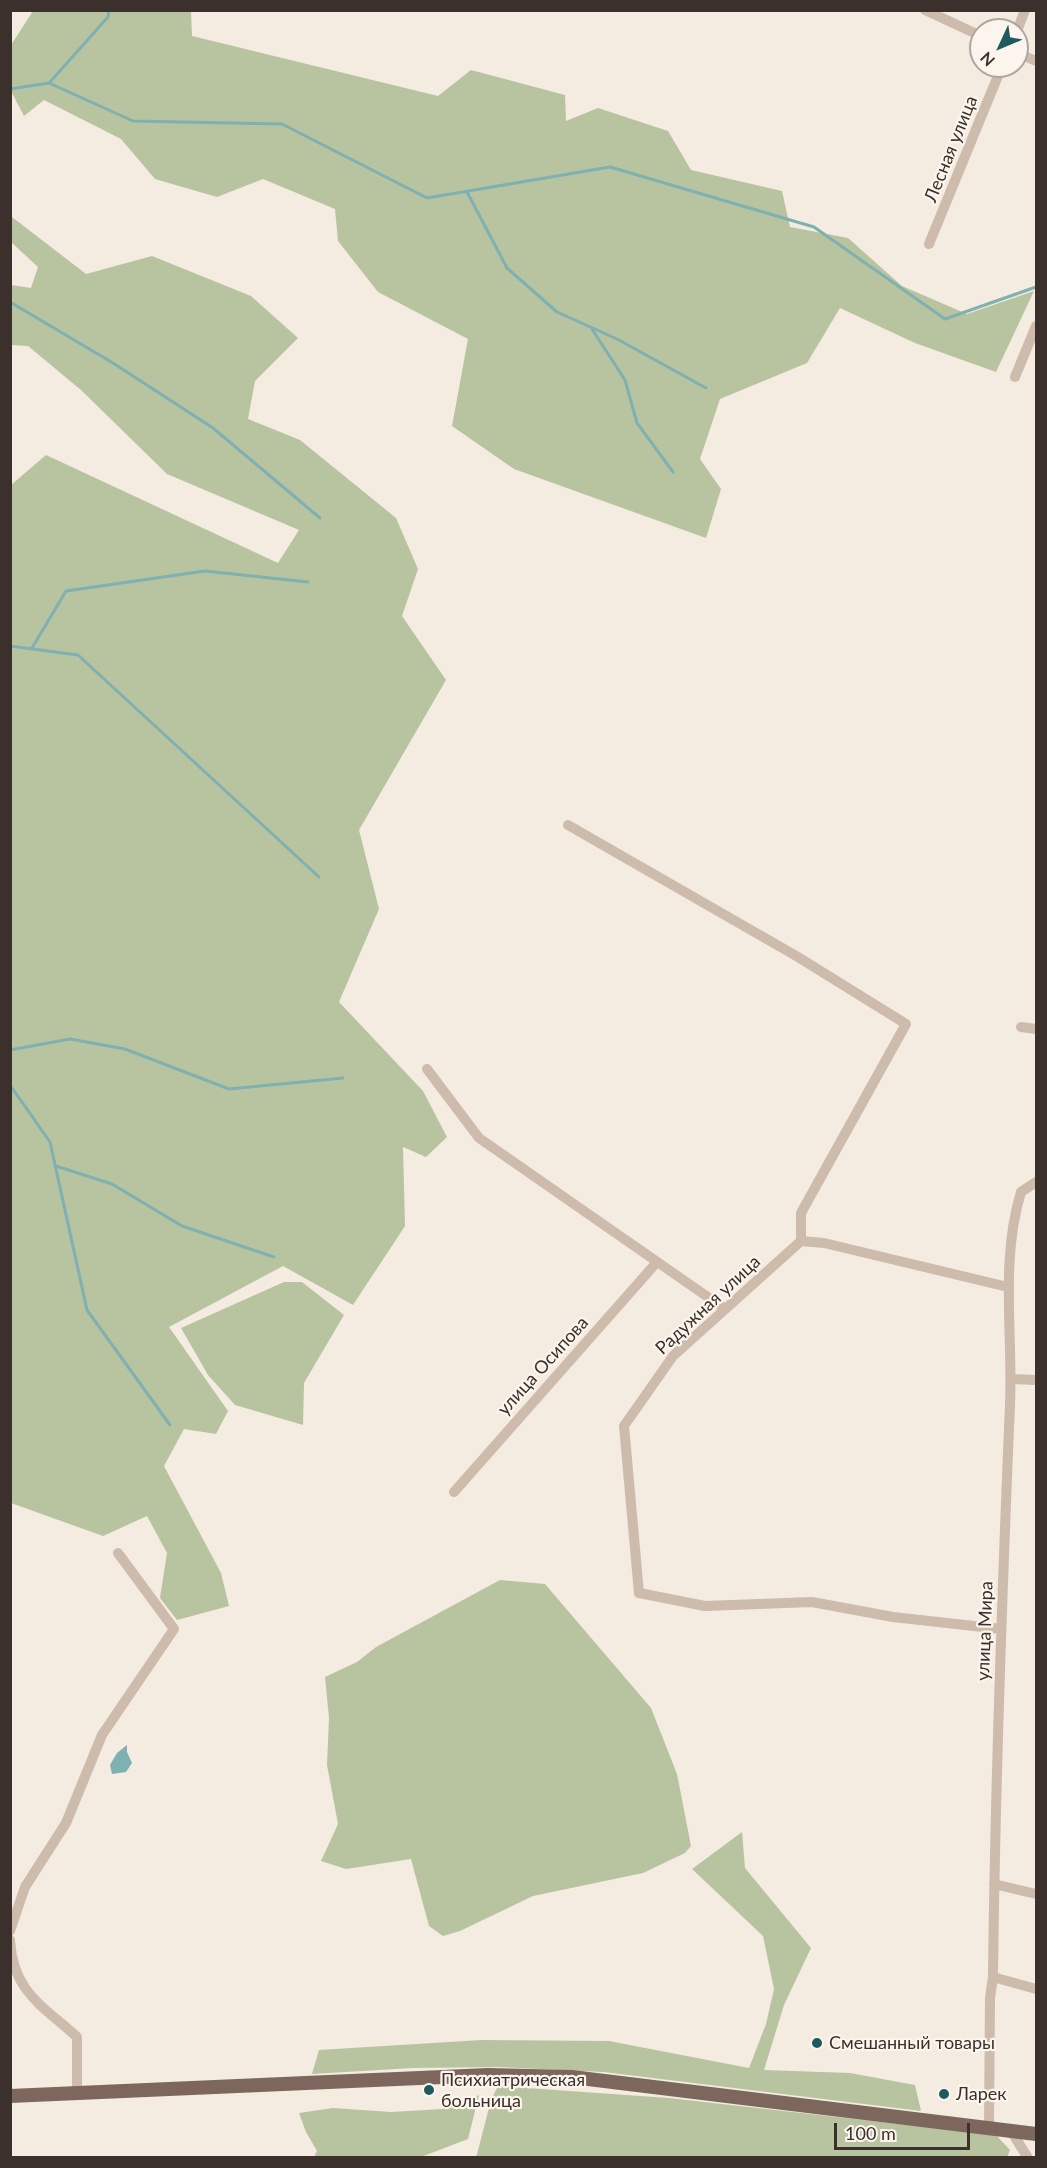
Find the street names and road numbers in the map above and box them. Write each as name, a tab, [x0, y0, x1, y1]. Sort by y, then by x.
street label: Лесная улица	[920, 93, 982, 205]
street label: Радужная улица	[651, 1251, 765, 1359]
street label: улица Осипова	[493, 1312, 593, 1420]
street label: улица Мира	[972, 1581, 998, 1681]

